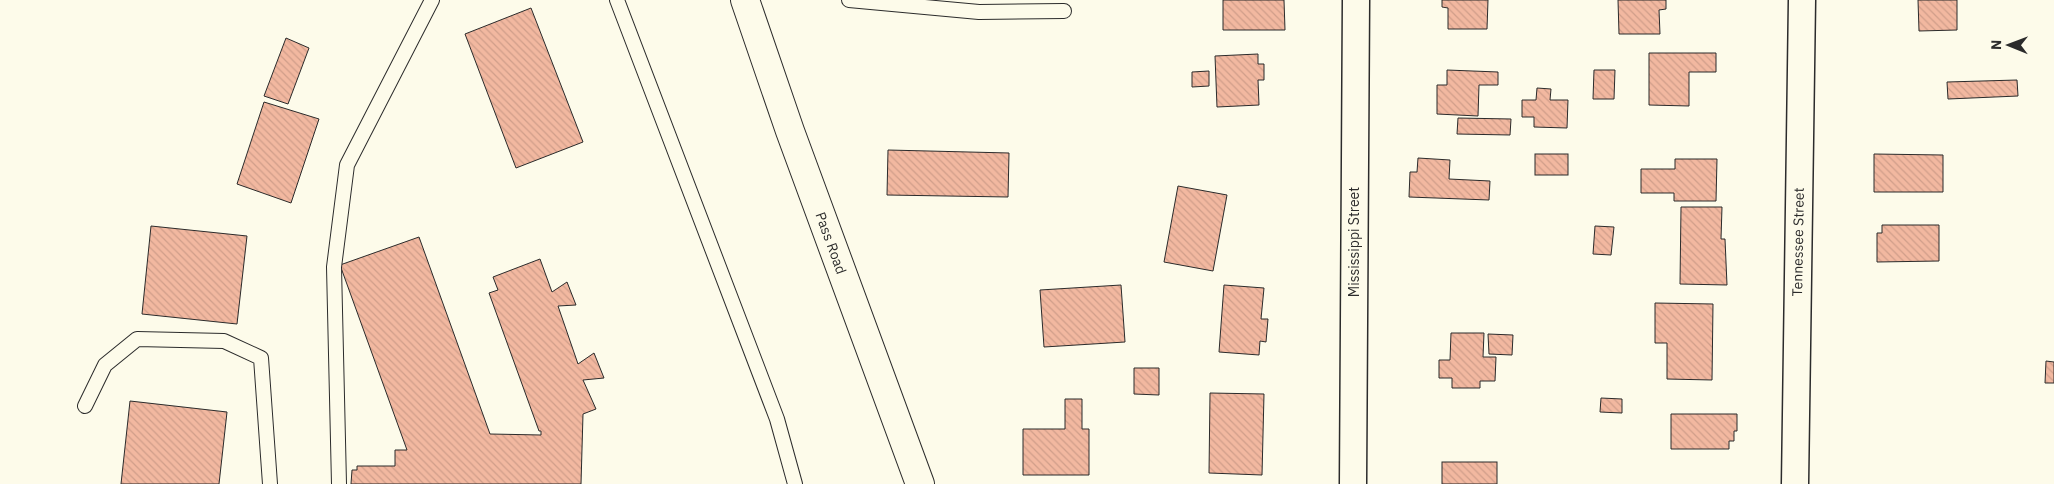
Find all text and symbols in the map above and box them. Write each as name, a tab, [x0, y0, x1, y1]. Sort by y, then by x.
north arrow	[1984, 20, 2034, 70]
text: N	[1987, 40, 2005, 50]
street label: Mississippi Street	[1345, 187, 1363, 297]
street label: Tennessee Street	[1788, 187, 1808, 297]
street label: Pass Road	[811, 209, 851, 277]

